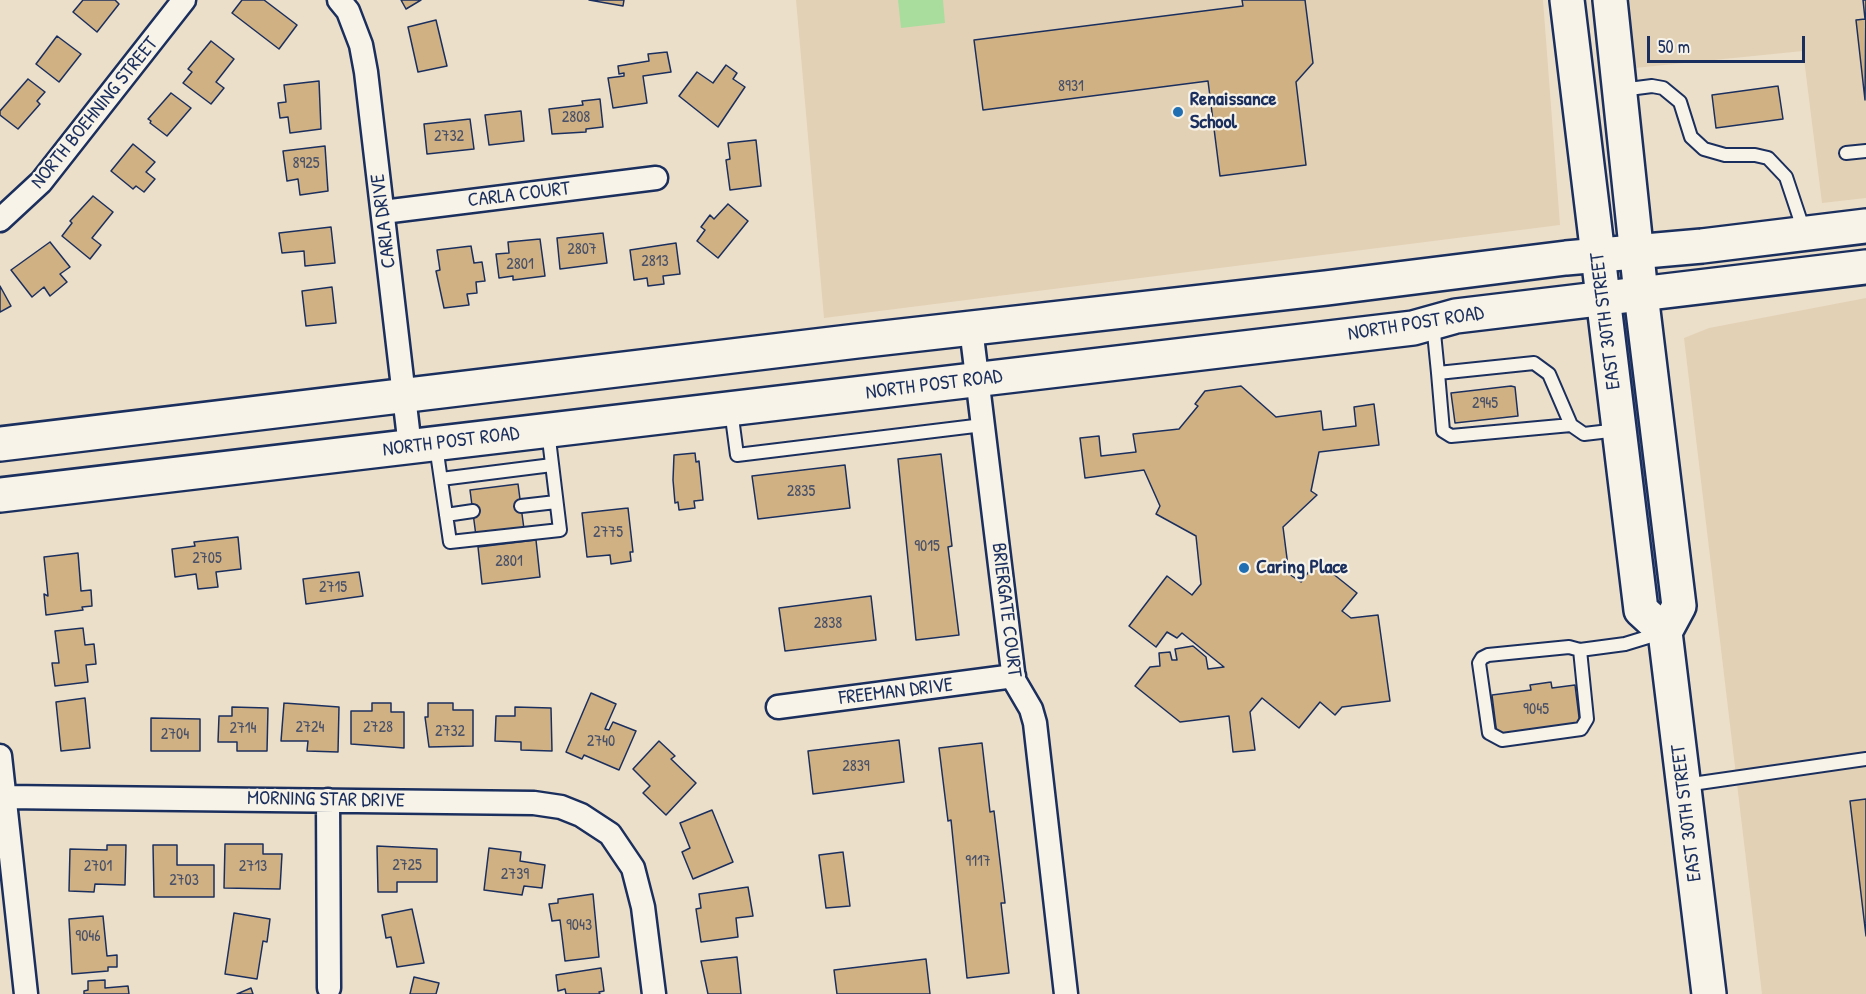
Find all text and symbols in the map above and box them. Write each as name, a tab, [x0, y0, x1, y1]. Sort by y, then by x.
scale bar	[1650, 24, 1808, 62]
street label: NORTH BOEHNING STREET	[26, 32, 164, 194]
text: 50 m	[1658, 34, 1690, 59]
house number: 8931	[1058, 77, 1084, 97]
place label: Renaissance School	[1190, 88, 1276, 135]
marker: Renaissance School	[1171, 105, 1185, 119]
house number: 2808	[562, 108, 590, 128]
house number: 2732	[434, 127, 464, 147]
house number: 8925	[292, 154, 320, 174]
street label: CARLA DRIVE	[366, 172, 402, 270]
street label: CARLA COURT	[466, 177, 572, 213]
house number: 2807	[567, 240, 597, 260]
street label: EAST 30TH STREET	[1586, 251, 1626, 391]
house number: 2813	[641, 252, 669, 272]
house number: 2801	[506, 255, 534, 275]
street label: NORTH POST ROAD	[1346, 301, 1486, 347]
street label: NORTH POST ROAD	[864, 365, 1004, 405]
house number: 2945	[1472, 394, 1498, 414]
street label: NORTH POST ROAD	[381, 422, 521, 462]
house number: 2835	[787, 482, 815, 502]
house number: 2775	[593, 523, 623, 543]
house number: 9015	[914, 537, 940, 557]
street label: BRIERGATE COURT	[986, 541, 1026, 679]
house number: 2705	[192, 549, 222, 569]
house number: 2801	[495, 552, 523, 572]
place label: Caring Place	[1256, 556, 1348, 580]
marker: Caring Place	[1237, 561, 1251, 575]
house number: 2715	[319, 578, 347, 598]
house number: 2838	[814, 614, 842, 634]
street label: FREEMAN DRIVE	[838, 673, 954, 711]
house number: 9045	[1523, 700, 1549, 720]
house number: 2724	[296, 718, 324, 738]
house number: 2728	[363, 718, 393, 738]
house number: 2714	[229, 719, 257, 739]
house number: 2732	[435, 722, 465, 742]
house number: 2704	[161, 725, 189, 745]
house number: 2740	[587, 732, 615, 752]
street label: EAST 30TH STREET	[1667, 743, 1707, 883]
house number: 2839	[842, 757, 870, 777]
street label: MORNING STAR DRIVE	[247, 787, 405, 813]
house number: 9117	[965, 852, 991, 872]
house number: 2725	[392, 856, 422, 876]
house number: 2701	[84, 857, 112, 877]
house number: 2713	[239, 857, 267, 877]
house number: 2739	[501, 865, 529, 885]
house number: 2703	[169, 871, 199, 891]
house number: 9043	[566, 916, 592, 936]
house number: 9046	[75, 927, 101, 947]

